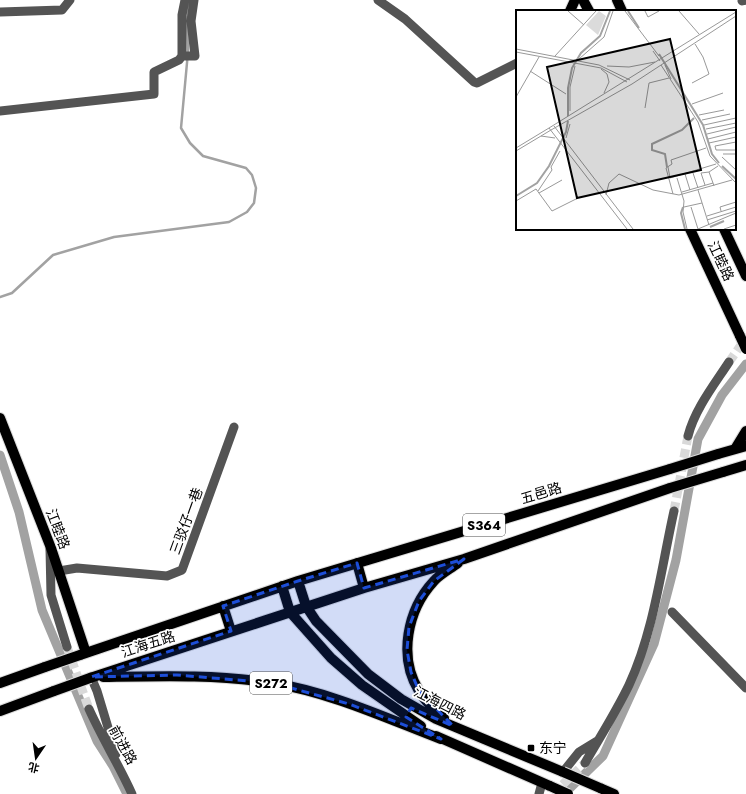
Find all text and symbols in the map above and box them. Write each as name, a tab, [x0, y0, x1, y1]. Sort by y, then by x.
inset map	[516, 10, 736, 230]
street label: 江睦路	[703, 238, 739, 284]
street label: 五邑路	[518, 477, 564, 509]
street label: 三驳仔一巷	[165, 485, 207, 557]
street label: 江睦路	[41, 506, 75, 552]
road number: S364	[463, 514, 505, 536]
street label: 江海五路	[118, 626, 178, 662]
road number: S272	[250, 672, 292, 694]
street label: 江海四路	[411, 681, 469, 725]
street label: 前进路	[104, 722, 142, 768]
north arrow	[16, 738, 56, 778]
place label: 东宁	[539, 738, 567, 758]
marker: 东宁	[526, 743, 536, 753]
text: 北	[27, 759, 41, 777]

